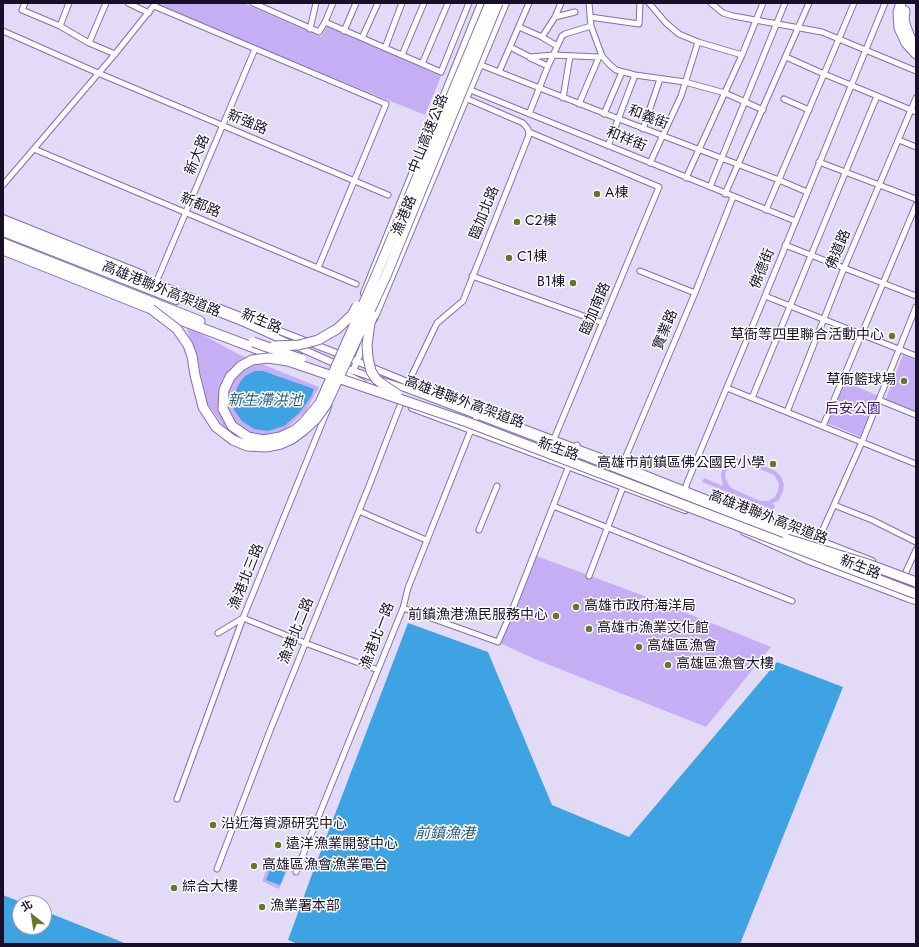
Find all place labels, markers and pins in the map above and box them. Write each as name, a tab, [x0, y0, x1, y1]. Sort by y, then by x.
place label: A棟	[605, 186, 628, 202]
marker: A棟	[592, 189, 602, 199]
place label: C2棟	[525, 214, 557, 230]
marker: C2棟	[512, 217, 522, 227]
place label: C1棟	[517, 250, 547, 266]
marker: C1棟	[504, 253, 514, 263]
place label: B1棟	[537, 275, 565, 291]
marker: B1棟	[568, 278, 578, 288]
place label: 草衙等四里聯合活動中心	[730, 328, 884, 344]
marker: 草衙等四里聯合活動中心	[887, 331, 897, 341]
place label: 草衙籃球場	[826, 373, 896, 389]
marker: 草衙籃球場	[899, 376, 909, 386]
place label: 高雄市前鎮區佛公國民小學	[597, 456, 765, 472]
marker: 高雄市前鎮區佛公國民小學	[768, 459, 778, 469]
place label: 高雄市政府海洋局	[584, 599, 696, 615]
marker: 高雄市政府海洋局	[571, 602, 581, 612]
place label: 前鎮漁港漁民服務中心	[408, 608, 548, 624]
marker: 前鎮漁港漁民服務中心	[551, 611, 561, 621]
place label: 高雄市漁業文化館	[597, 621, 709, 637]
marker: 高雄市漁業文化館	[584, 624, 594, 634]
place label: 高雄區漁會	[647, 639, 717, 655]
marker: 高雄區漁會	[634, 642, 644, 652]
place label: 高雄區漁會大樓	[676, 657, 774, 673]
marker: 高雄區漁會大樓	[663, 660, 673, 670]
place label: 沿近海資源研究中心	[221, 817, 347, 833]
marker: 沿近海資源研究中心	[208, 820, 218, 830]
place label: 遠洋漁業開發中心	[286, 837, 398, 853]
marker: 遠洋漁業開發中心	[273, 840, 283, 850]
place label: 高雄區漁會漁業電台	[262, 858, 388, 874]
marker: 高雄區漁會漁業電台	[249, 861, 259, 871]
place label: 綜合大樓	[182, 880, 238, 896]
marker: 綜合大樓	[169, 883, 179, 893]
place label: 漁業署本部	[270, 899, 340, 915]
marker: 漁業署本部	[257, 902, 267, 912]

